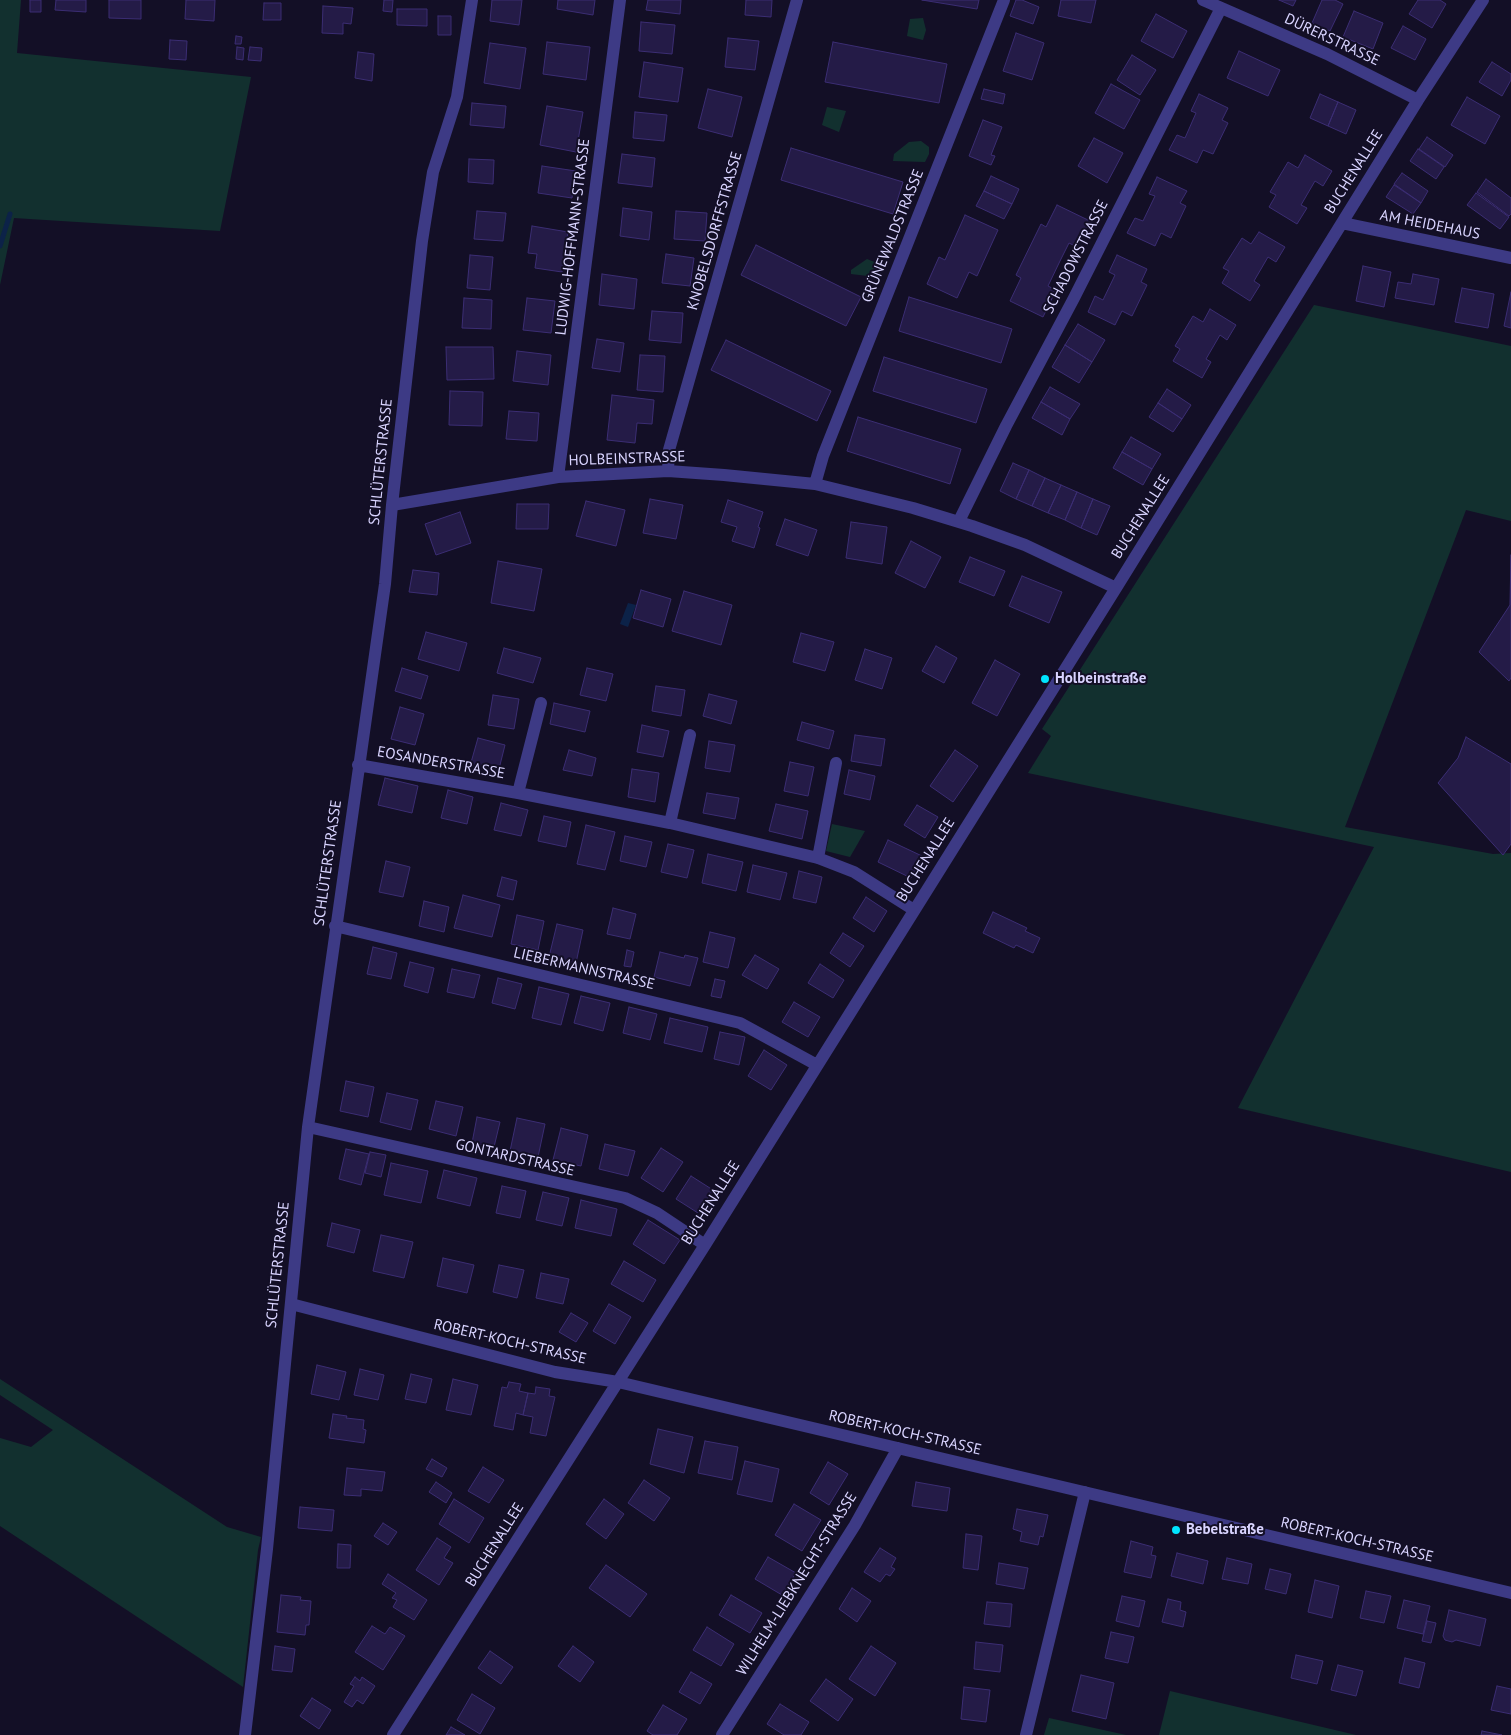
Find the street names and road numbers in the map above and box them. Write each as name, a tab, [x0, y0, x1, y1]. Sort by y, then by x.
street label: DÜRERSTRASSE	[1281, 10, 1383, 70]
street label: BUCHENALLEE	[1321, 127, 1387, 217]
street label: LUDWIG-HOFFMANN-STRASSE	[552, 138, 594, 336]
street label: KNOBELSDORFFSTRASSE	[684, 150, 746, 312]
street label: GRÜNEWALDSTRASSE	[858, 167, 928, 305]
street label: SCHADOWSTRASSE	[1040, 197, 1112, 317]
street label: AM HEIDEHAUS	[1378, 206, 1482, 244]
street label: SCHLÜTERSTRASSE	[365, 398, 397, 526]
street label: HOLBEINSTRASSE	[568, 448, 686, 470]
street label: BUCHENALLEE	[1108, 472, 1174, 562]
street label: EOSANDERSTRASSE	[376, 743, 506, 783]
street label: SCHLÜTERSTRASSE	[310, 799, 346, 927]
street label: BUCHENALLEE	[893, 815, 959, 905]
street label: LIEBERMANNSTRASSE	[512, 944, 656, 994]
street label: GONTARDSTRASSE	[454, 1136, 576, 1180]
street label: BUCHENALLEE	[678, 1158, 744, 1248]
street label: SCHLÜTERSTRASSE	[262, 1201, 294, 1329]
street label: ROBERT-KOCH-STRASSE	[432, 1316, 588, 1368]
street label: ROBERT-KOCH-STRASSE	[827, 1407, 983, 1459]
street label: WILHELM-LIEBKNECHT-STRASSE	[733, 1489, 861, 1679]
street label: BUCHENALLEE	[462, 1500, 528, 1590]
street label: ROBERT-KOCH-STRASSE	[1279, 1514, 1435, 1566]

